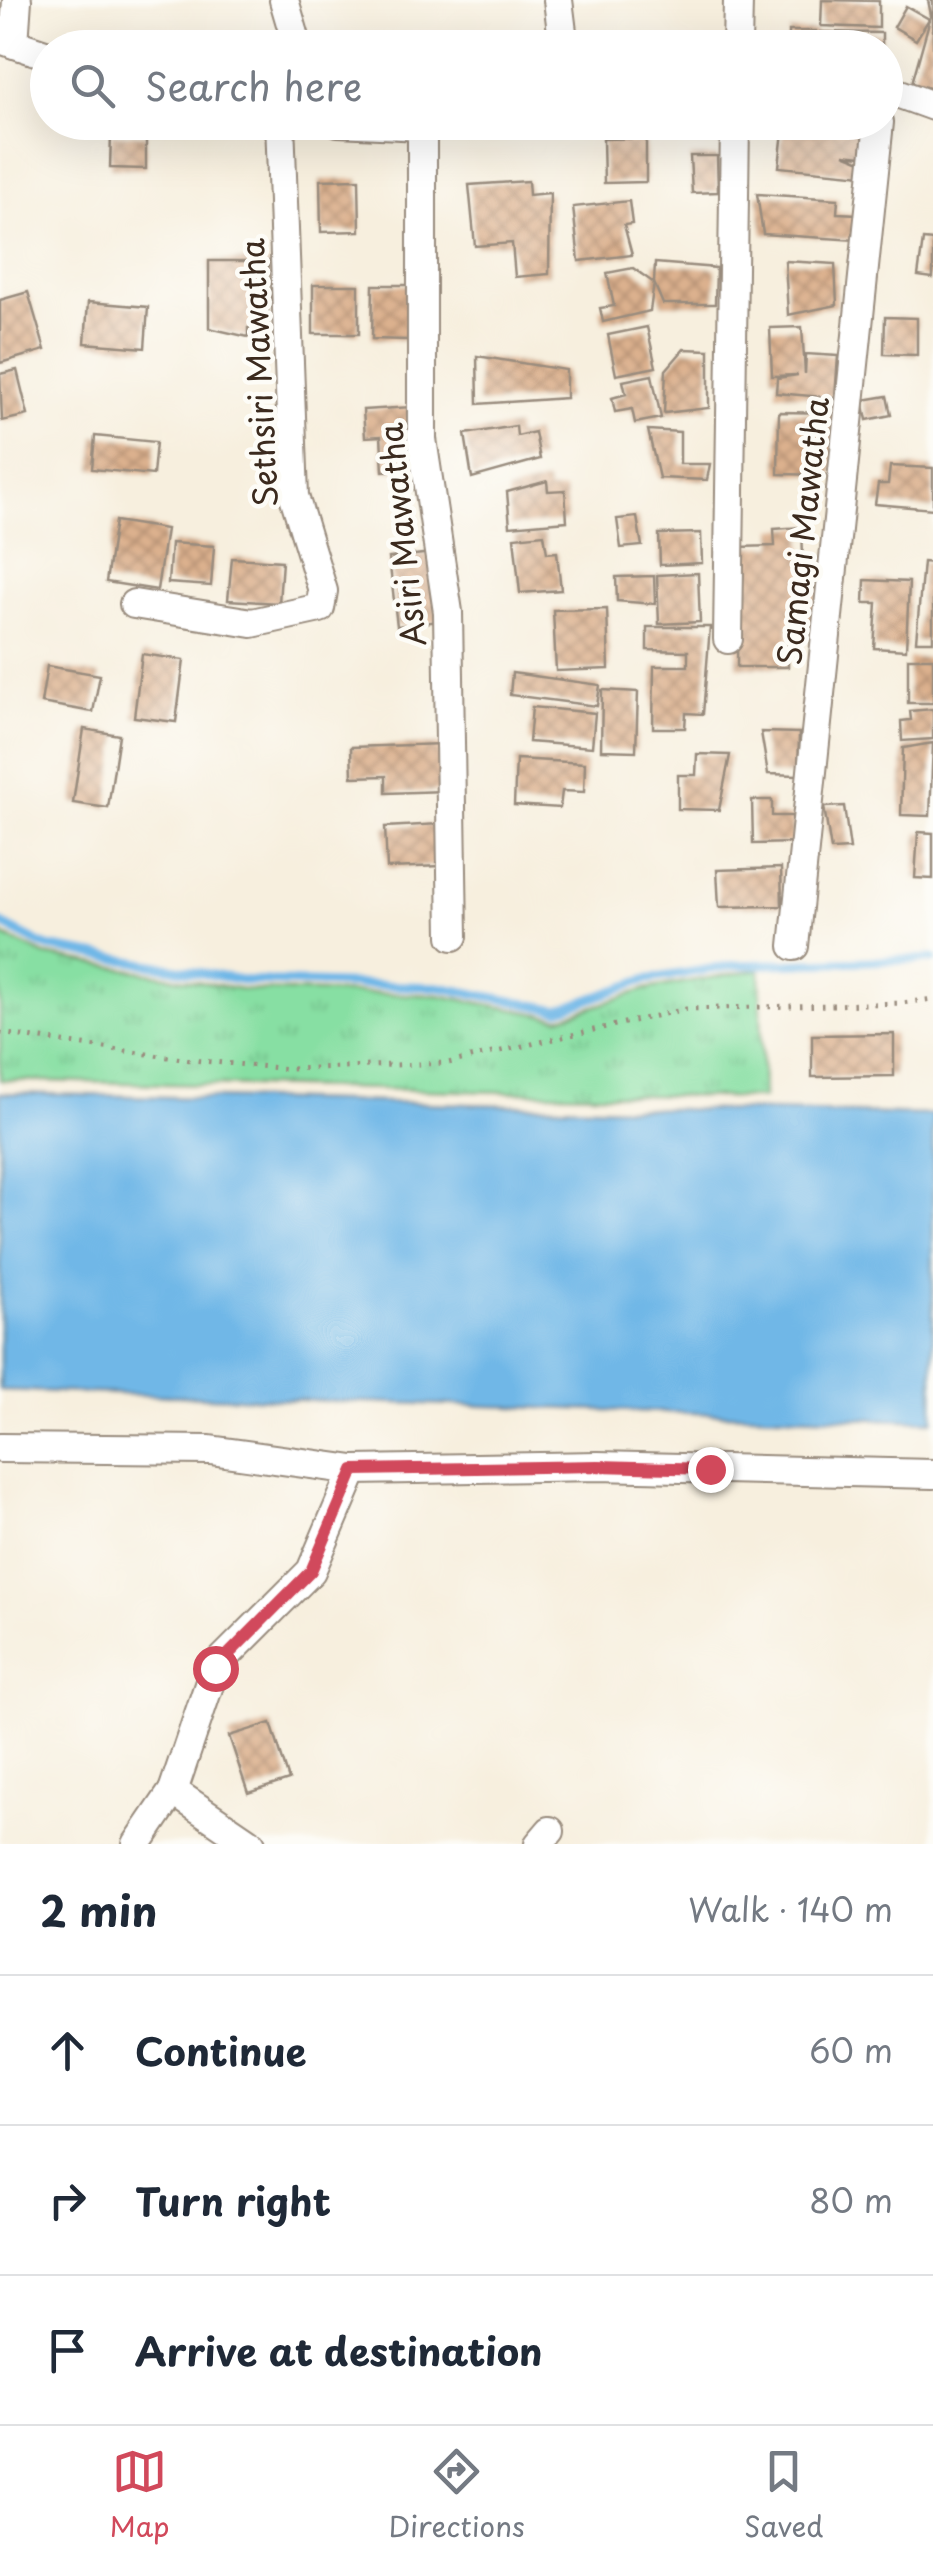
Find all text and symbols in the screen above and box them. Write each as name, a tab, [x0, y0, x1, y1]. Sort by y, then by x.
search box	[30, 30, 903, 140]
text: Search here	[145, 57, 362, 114]
icon: search	[65, 58, 120, 113]
street label: Sethsiri Mawatha	[227, 237, 289, 509]
street label: Samagi Mawatha	[764, 394, 840, 667]
street label: Asiri Mawatha	[365, 421, 437, 649]
route end	[688, 1447, 734, 1493]
route start	[193, 1646, 239, 1692]
text: 2 min	[40, 1878, 157, 1941]
text: Walk · 140 m	[688, 1885, 893, 1933]
text: Continue	[135, 2022, 306, 2079]
icon: ahead	[40, 2023, 95, 2078]
text: 60 m	[809, 2026, 893, 2074]
text: Turn right	[135, 2172, 331, 2229]
icon: right	[40, 2173, 95, 2228]
text: 80 m	[809, 2176, 893, 2224]
text: Arrive at destination	[135, 2322, 543, 2379]
icon: arrive	[40, 2323, 95, 2378]
tab: Map	[110, 2444, 169, 2547]
tab: Directions	[389, 2444, 525, 2547]
tab: Saved	[744, 2444, 823, 2547]

